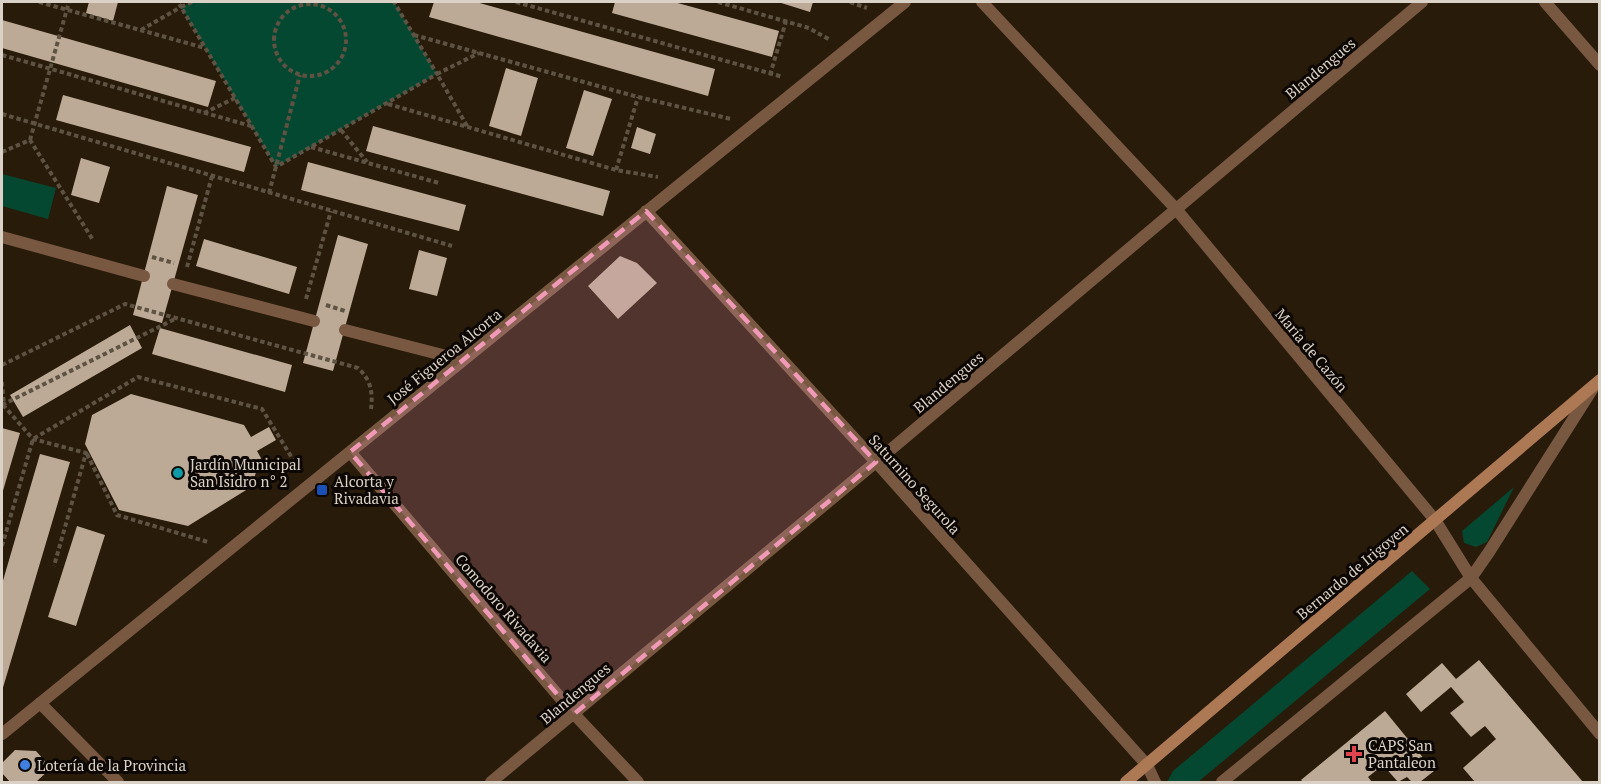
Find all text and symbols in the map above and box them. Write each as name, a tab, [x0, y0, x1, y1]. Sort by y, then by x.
street label: Blandengues	[1281, 33, 1359, 103]
street label: José Figueroa Alcorta	[383, 303, 506, 408]
street label: María de Cazón	[1271, 304, 1353, 396]
street label: Blandengues	[909, 347, 987, 417]
street label: Saturnino Segurola	[865, 430, 966, 539]
place label: Jardín Municipal San Isidro n° 2	[190, 454, 301, 491]
marker: Jardín Municipal San Isidro n° 2	[171, 466, 185, 480]
place label: Alcorta y Rivadavia	[334, 471, 399, 508]
marker: Alcorta y Rivadavia	[315, 483, 329, 497]
street label: Bernardo de Irigoyen	[1292, 518, 1412, 624]
street label: Comodoro Rivadavia	[451, 549, 557, 667]
street label: Blandengues	[536, 658, 614, 728]
place label: CAPS San Pantaleon	[1368, 735, 1436, 772]
marker: CAPS San Pantaleon	[1345, 745, 1363, 763]
place label: Lotería de la Provincia	[37, 755, 186, 775]
marker: Lotería de la Provincia	[18, 758, 32, 772]

